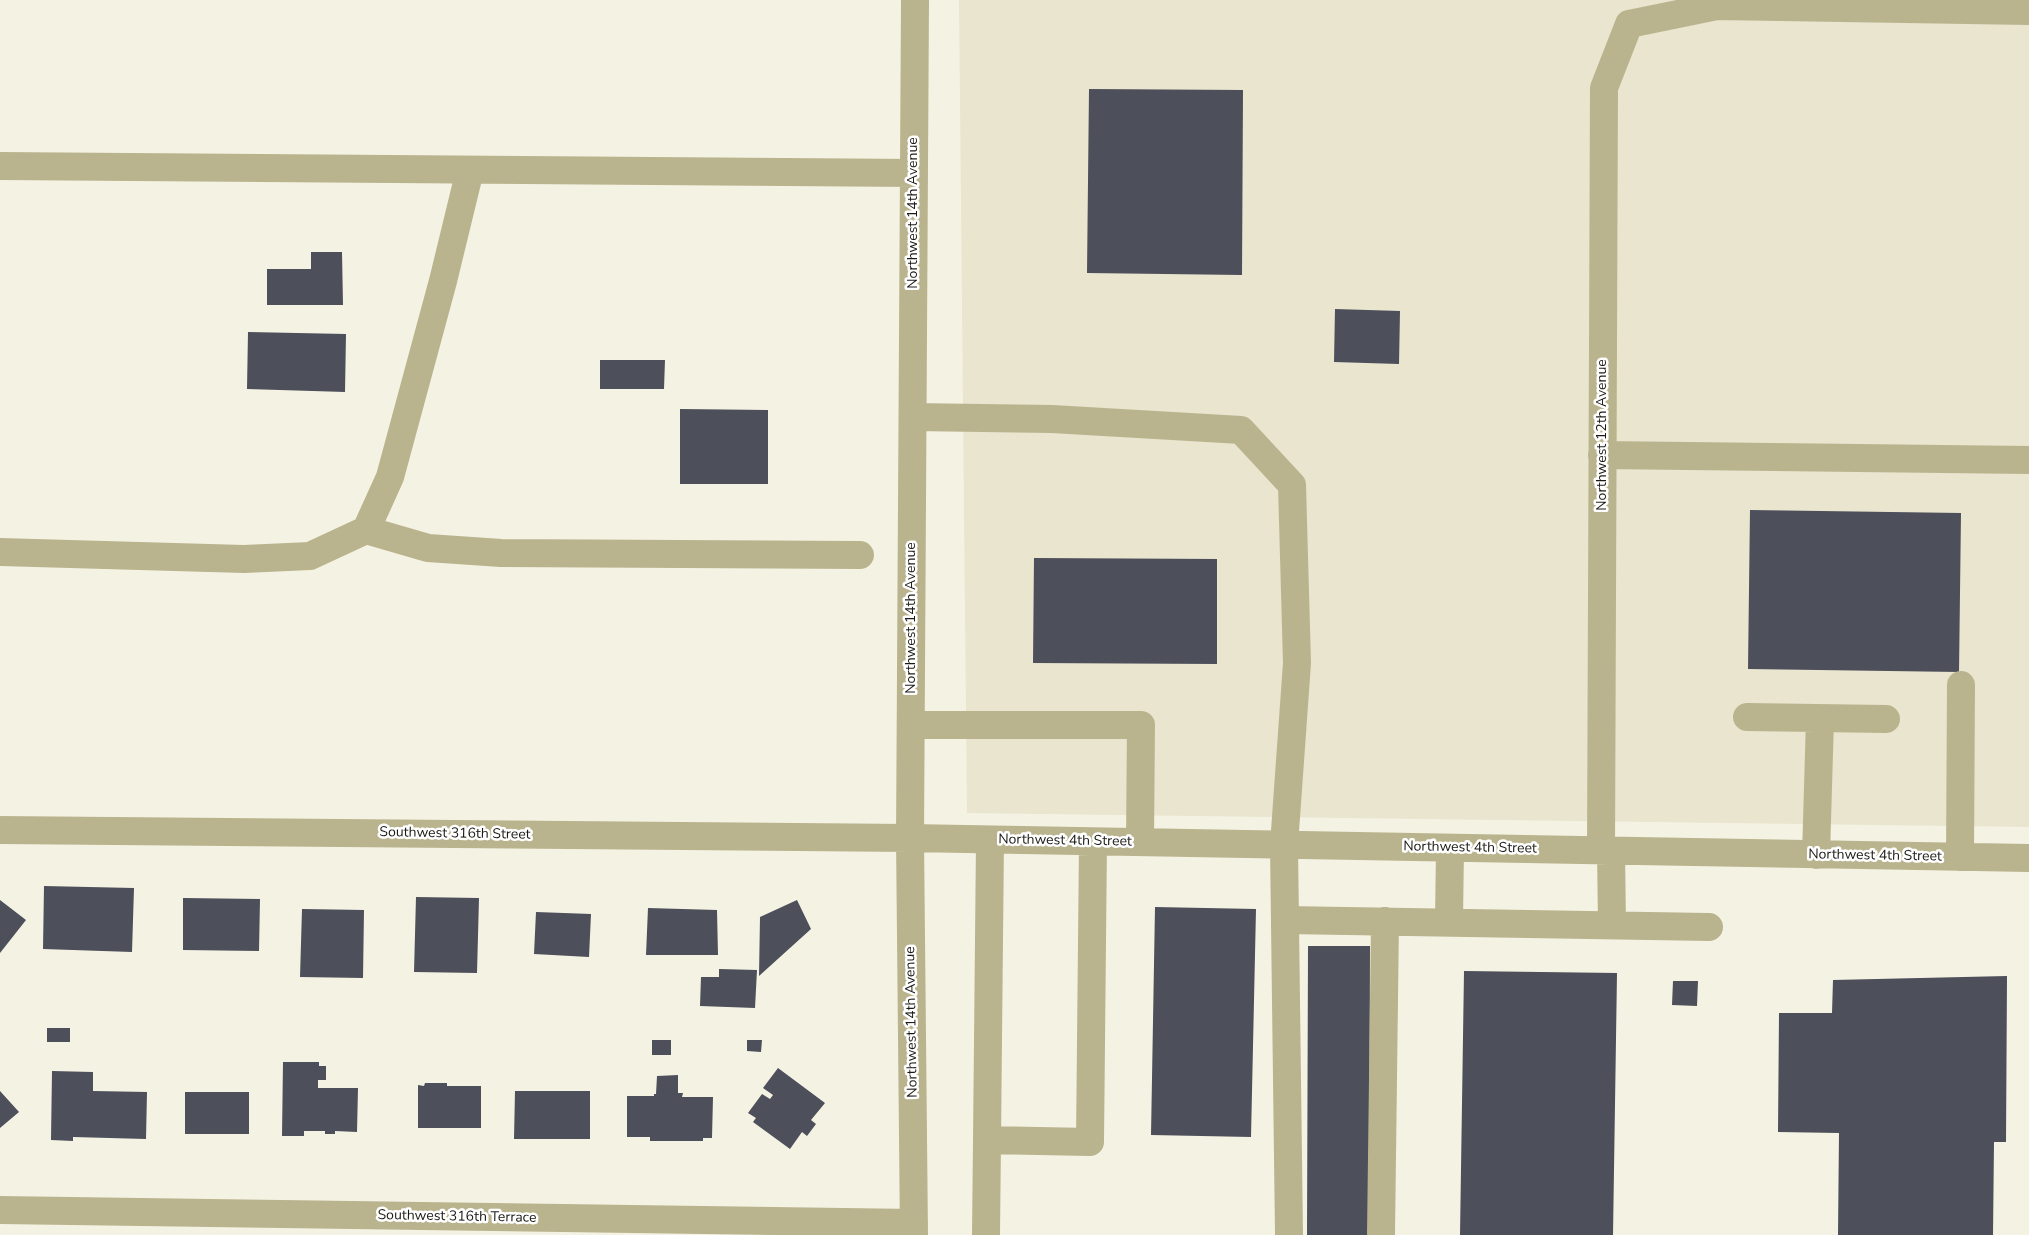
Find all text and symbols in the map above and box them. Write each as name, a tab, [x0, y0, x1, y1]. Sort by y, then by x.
street label: Northwest 14th Avenue	[906, 137, 922, 289]
street label: Northwest 12th Avenue	[1595, 359, 1611, 511]
street label: Northwest 14th Avenue	[904, 542, 920, 694]
street label: Southwest 316th Street	[379, 824, 531, 844]
street label: Northwest 4th Street	[998, 831, 1132, 851]
street label: Northwest 4th Street	[1403, 838, 1537, 858]
street label: Northwest 4th Street	[1808, 846, 1942, 866]
street label: Northwest 14th Avenue	[902, 946, 922, 1098]
street label: Southwest 316th Terrace	[377, 1207, 537, 1227]

